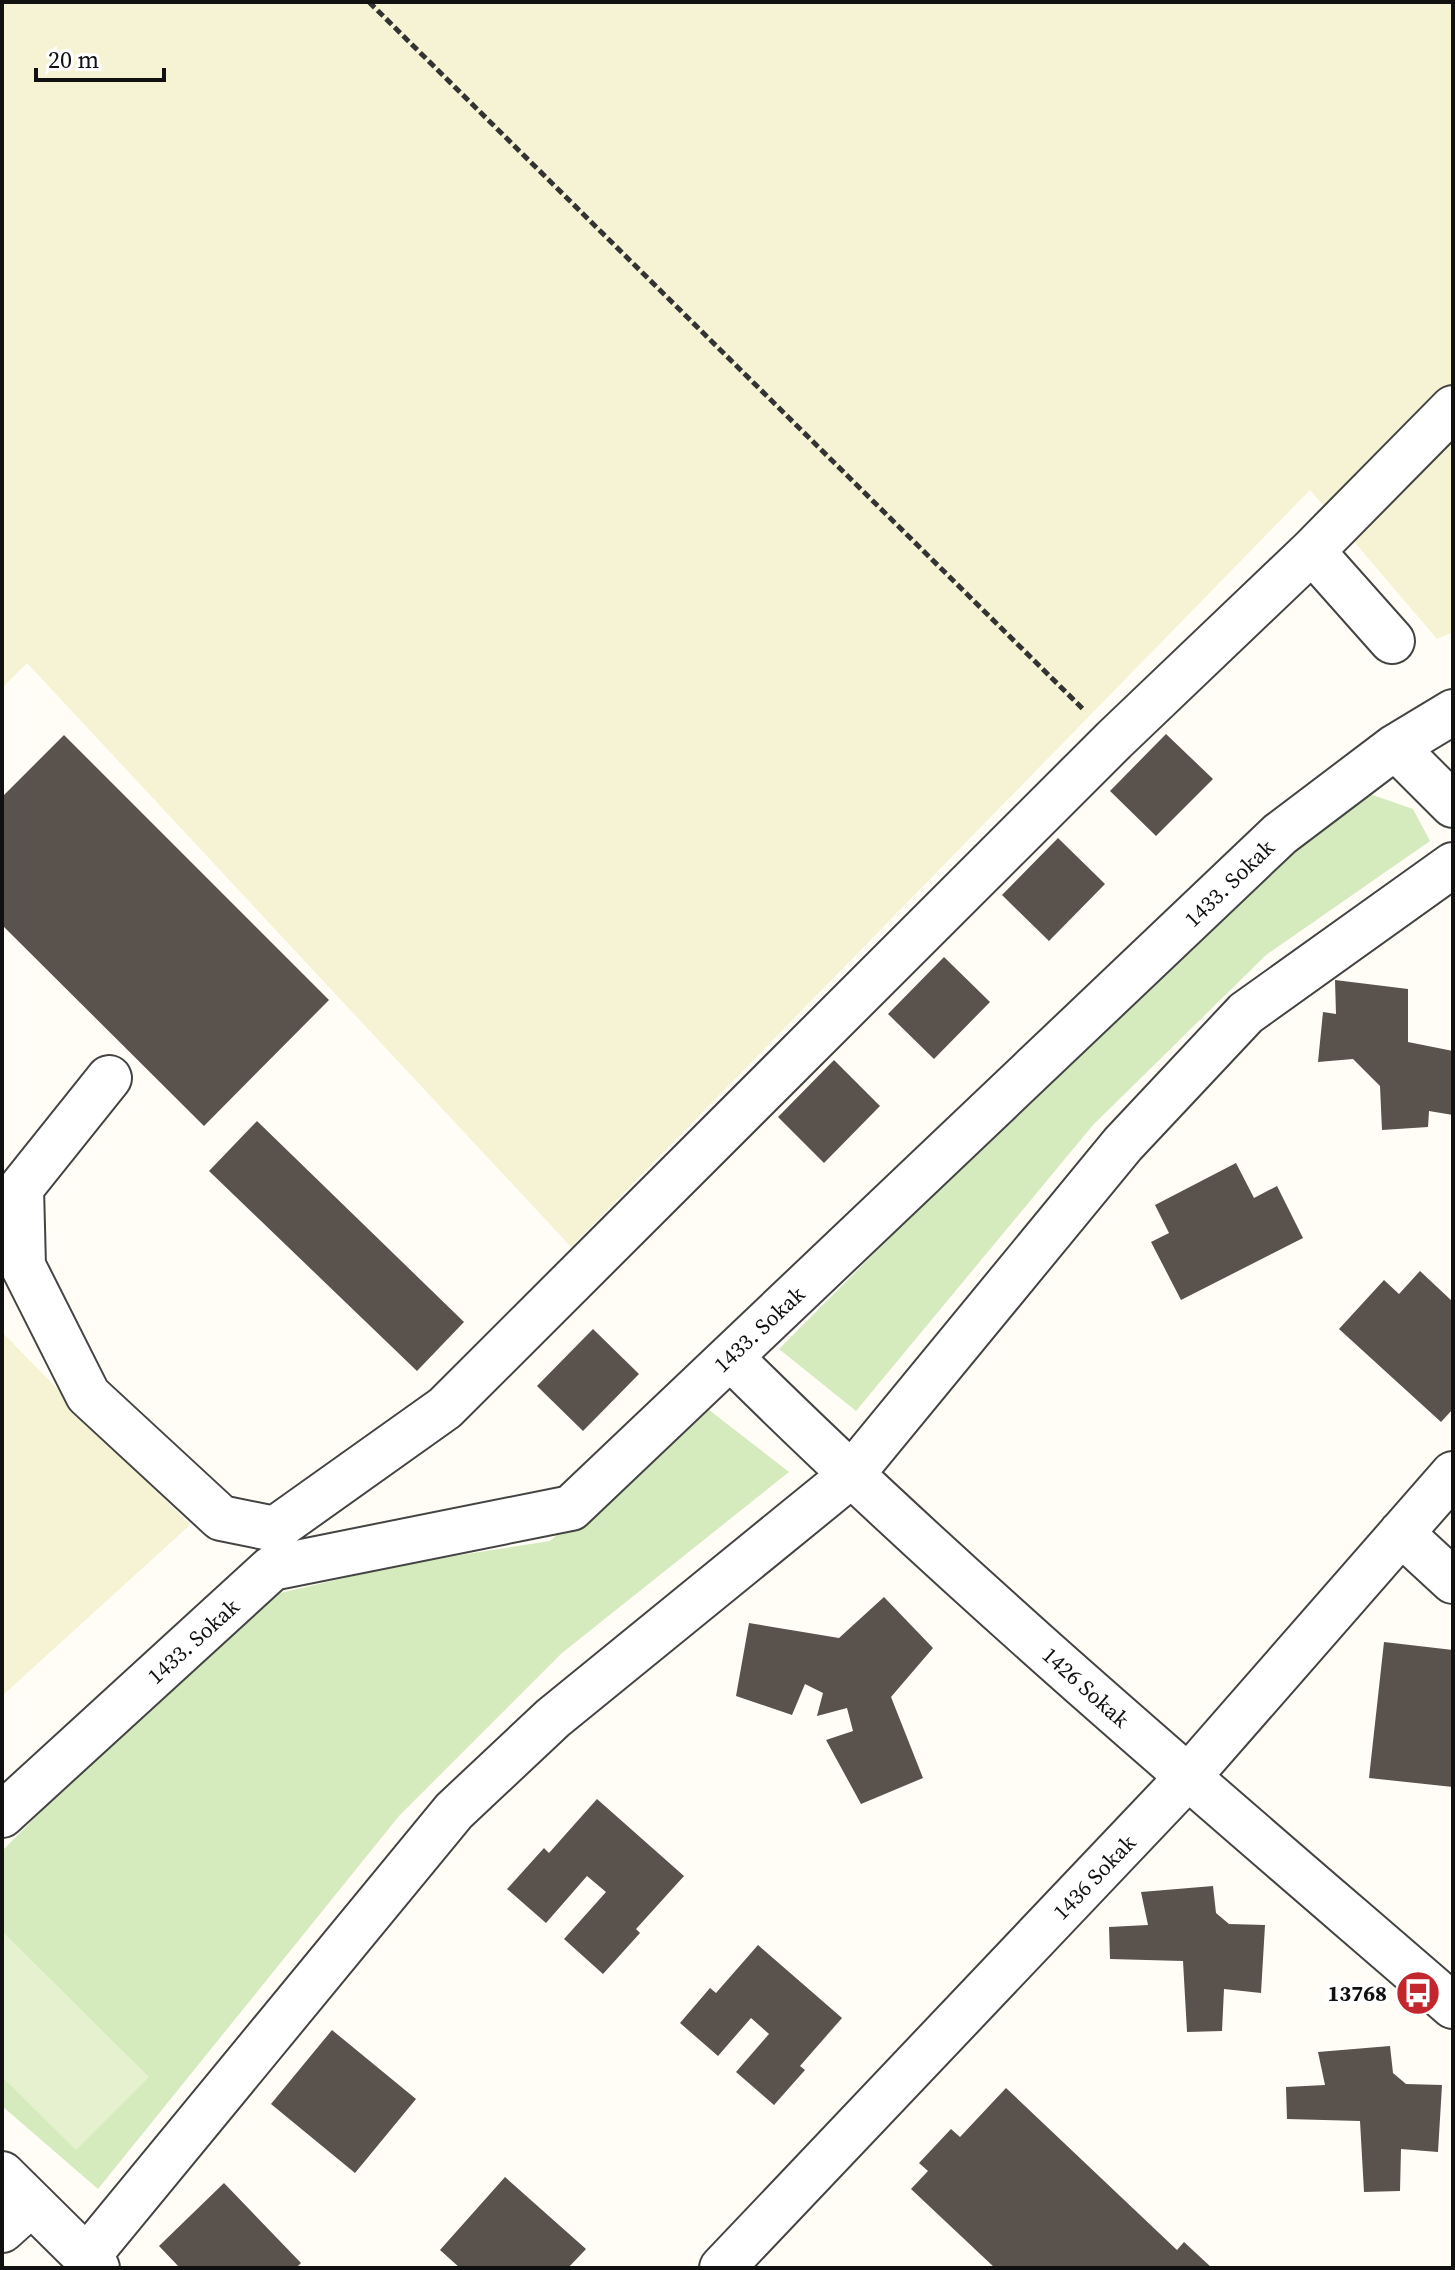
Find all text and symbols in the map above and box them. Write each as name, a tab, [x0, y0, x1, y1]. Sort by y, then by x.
scale bar	[36, 32, 164, 82]
text: 20 m	[48, 43, 99, 76]
street label: 1433. Sokak	[1178, 832, 1281, 933]
street label: 1433. Sokak	[707, 1278, 812, 1379]
street label: 1433. Sokak	[141, 1591, 246, 1690]
street label: 1426 Sokak	[1036, 1640, 1137, 1735]
street label: 1436 Sokak	[1046, 1827, 1143, 1926]
bus stop icon: 13768	[1394, 1969, 1442, 2017]
place label: 13768	[1327, 1978, 1387, 2008]

